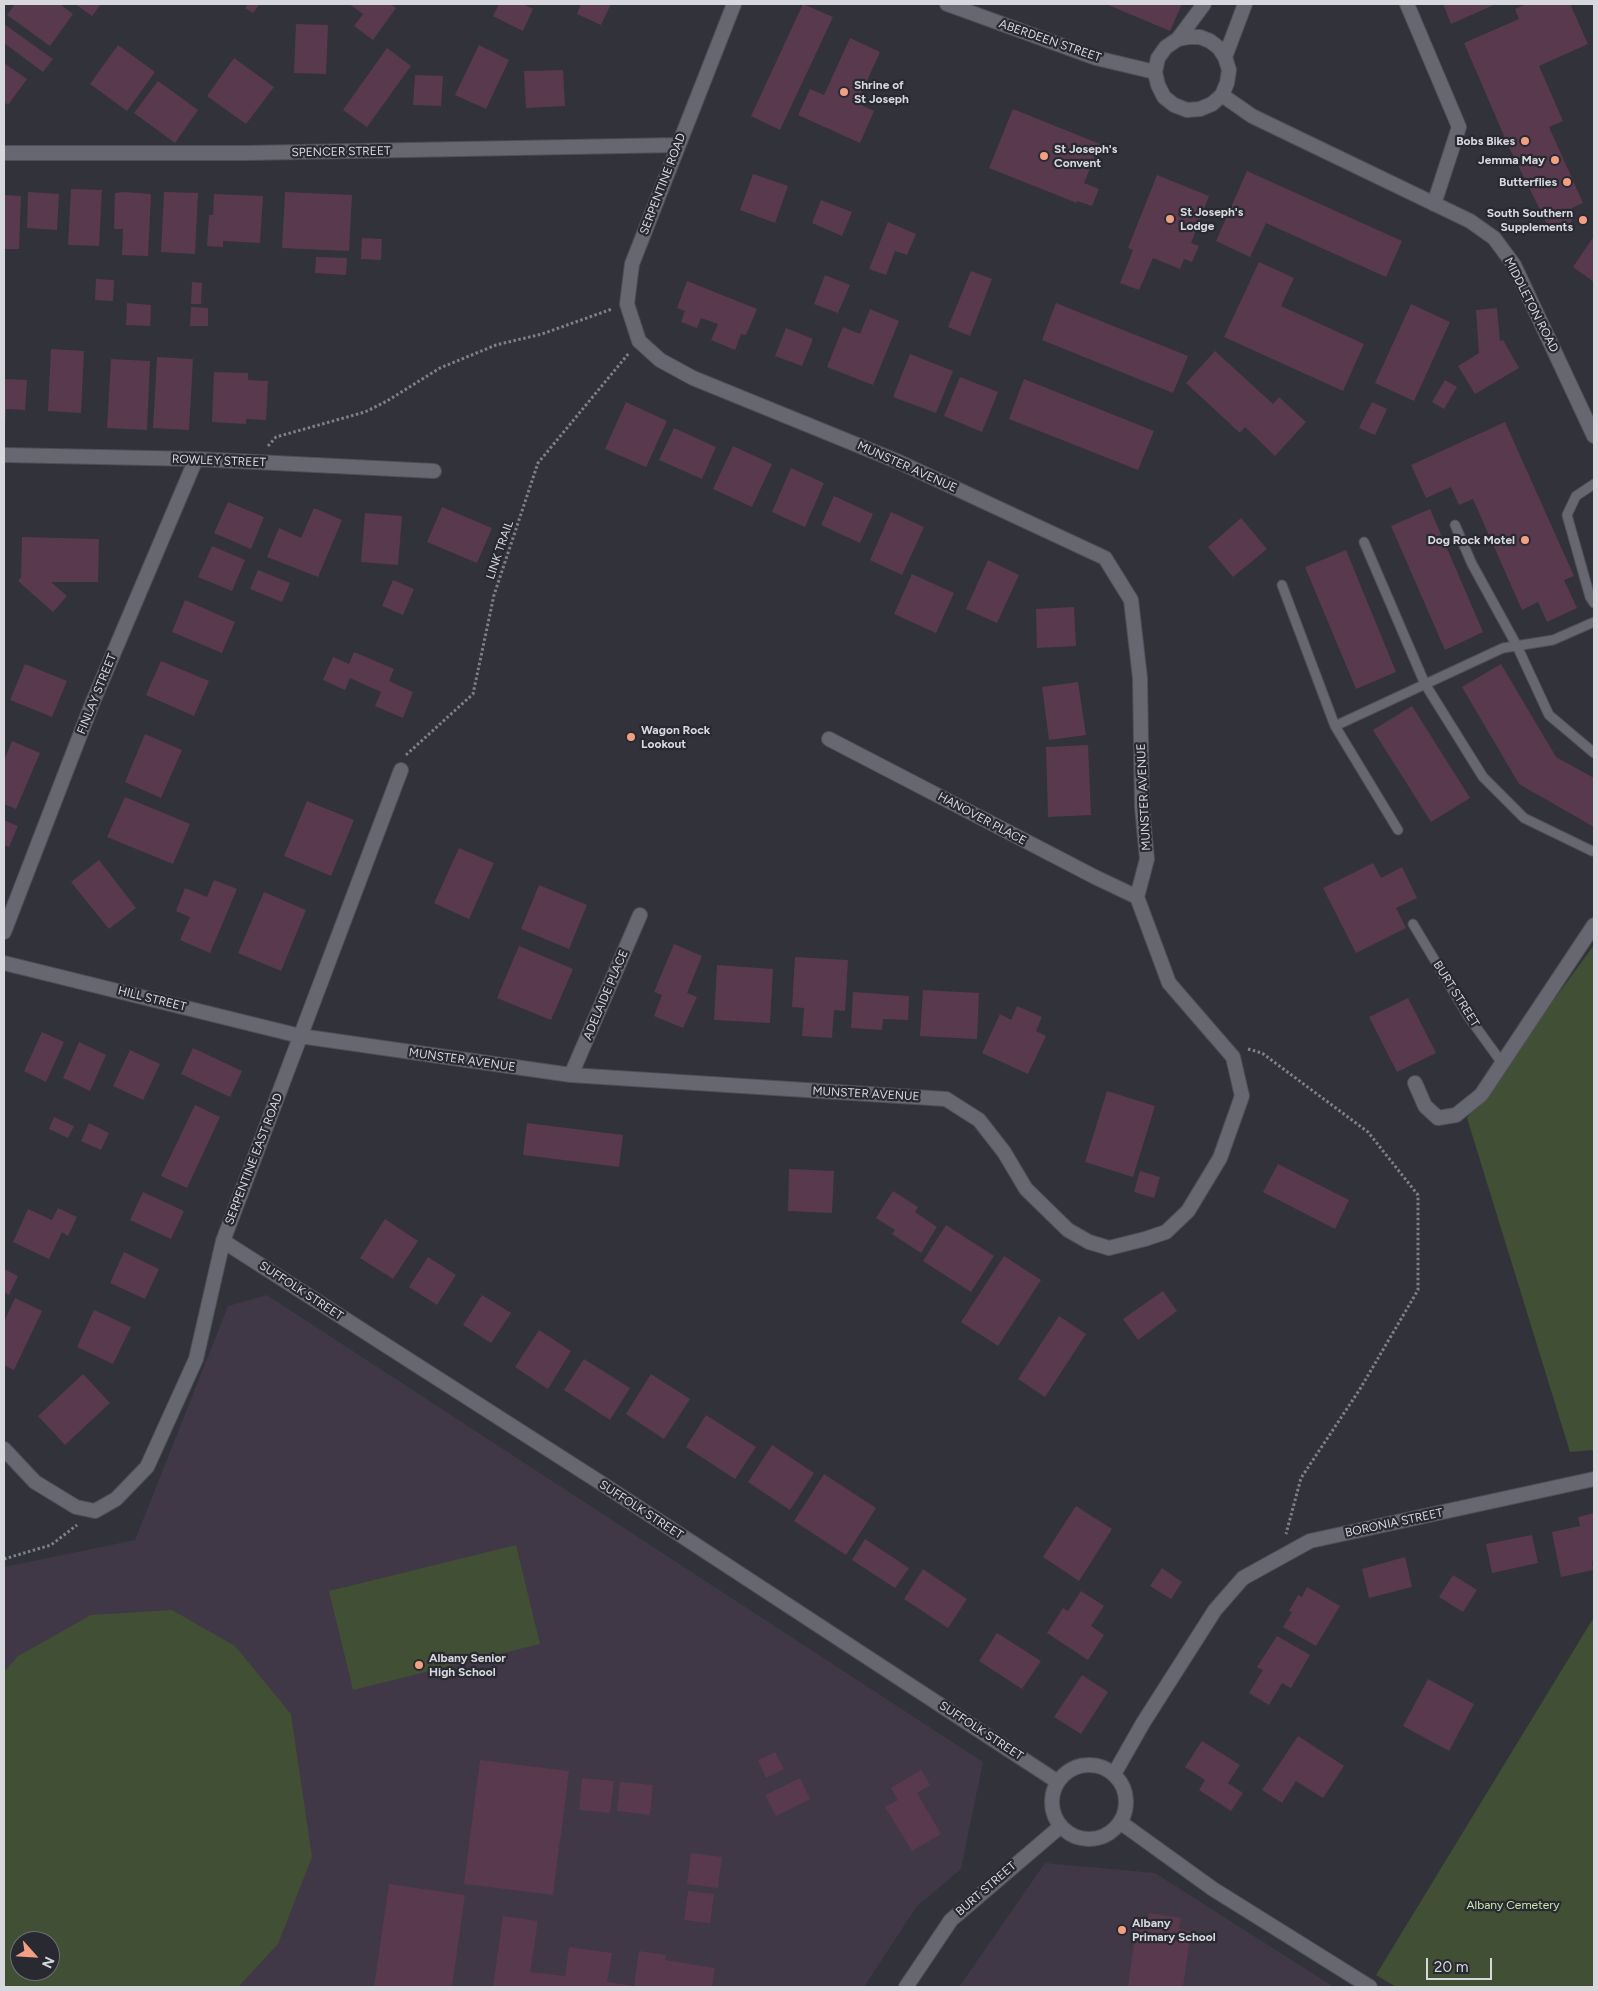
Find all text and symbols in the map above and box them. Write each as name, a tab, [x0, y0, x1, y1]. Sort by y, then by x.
street label: ABERDEEN STREET	[997, 17, 1103, 65]
place label: Shrine of St Joseph	[854, 78, 909, 106]
marker: Shrine of St Joseph	[838, 86, 850, 98]
street label: SERPENTINE ROAD	[637, 131, 689, 237]
place label: Bobs Bikes	[1456, 134, 1515, 148]
marker: Bobs Bikes	[1519, 135, 1531, 147]
place label: St Joseph's Convent	[1054, 142, 1117, 170]
street label: SPENCER STREET	[291, 144, 391, 160]
marker: St Joseph's Convent	[1038, 150, 1050, 162]
place label: Jemma May	[1478, 153, 1545, 167]
marker: Jemma May	[1549, 154, 1561, 166]
place label: Butterflies	[1499, 175, 1557, 189]
marker: Butterflies	[1561, 176, 1573, 188]
place label: St Joseph's Lodge	[1180, 205, 1243, 233]
place label: South Southern Supplements	[1487, 206, 1573, 234]
marker: St Joseph's Lodge	[1164, 213, 1176, 225]
marker: South Southern Supplements	[1577, 214, 1589, 226]
street label: MIDDLETON ROAD	[1501, 255, 1561, 355]
street label: MUNSTER AVENUE	[855, 439, 959, 495]
street label: ROWLEY STREET	[172, 452, 266, 470]
street label: LINK TRAIL	[483, 519, 517, 581]
place label: Dog Rock Motel	[1427, 533, 1515, 547]
marker: Dog Rock Motel	[1519, 534, 1531, 546]
street label: FINLAY STREET	[74, 652, 120, 736]
place label: Wagon Rock Lookout	[641, 723, 710, 751]
marker: Wagon Rock Lookout	[625, 731, 637, 743]
street label: MUNSTER AVENUE	[1134, 743, 1154, 851]
street label: HANOVER PLACE	[935, 790, 1029, 848]
street label: ADELAIDE PLACE	[581, 948, 631, 1042]
street label: BURT STREET	[1430, 958, 1482, 1030]
street label: HILL STREET	[116, 984, 188, 1014]
street label: MUNSTER AVENUE	[408, 1045, 516, 1075]
street label: MUNSTER AVENUE	[812, 1084, 920, 1104]
street label: SERPENTINE EAST ROAD	[222, 1091, 286, 1227]
street label: SUFFOLK STREET	[256, 1259, 346, 1323]
street label: SUFFOLK STREET	[596, 1478, 686, 1542]
street label: BORONIA STREET	[1344, 1506, 1444, 1540]
place label: Albany Senior High School	[429, 1651, 506, 1679]
marker: Albany Senior High School	[413, 1659, 425, 1671]
street label: SUFFOLK STREET	[936, 1699, 1026, 1763]
street label: BURT STREET	[953, 1859, 1019, 1919]
park label: Albany Cemetery	[1466, 1898, 1560, 1912]
place label: Albany Primary School	[1132, 1916, 1216, 1944]
marker: Albany Primary School	[1116, 1924, 1128, 1936]
north arrow	[10, 1931, 60, 1981]
scale bar	[1428, 1948, 1494, 1980]
text: N	[38, 1954, 58, 1971]
text: 20 m	[1434, 1958, 1468, 1976]

